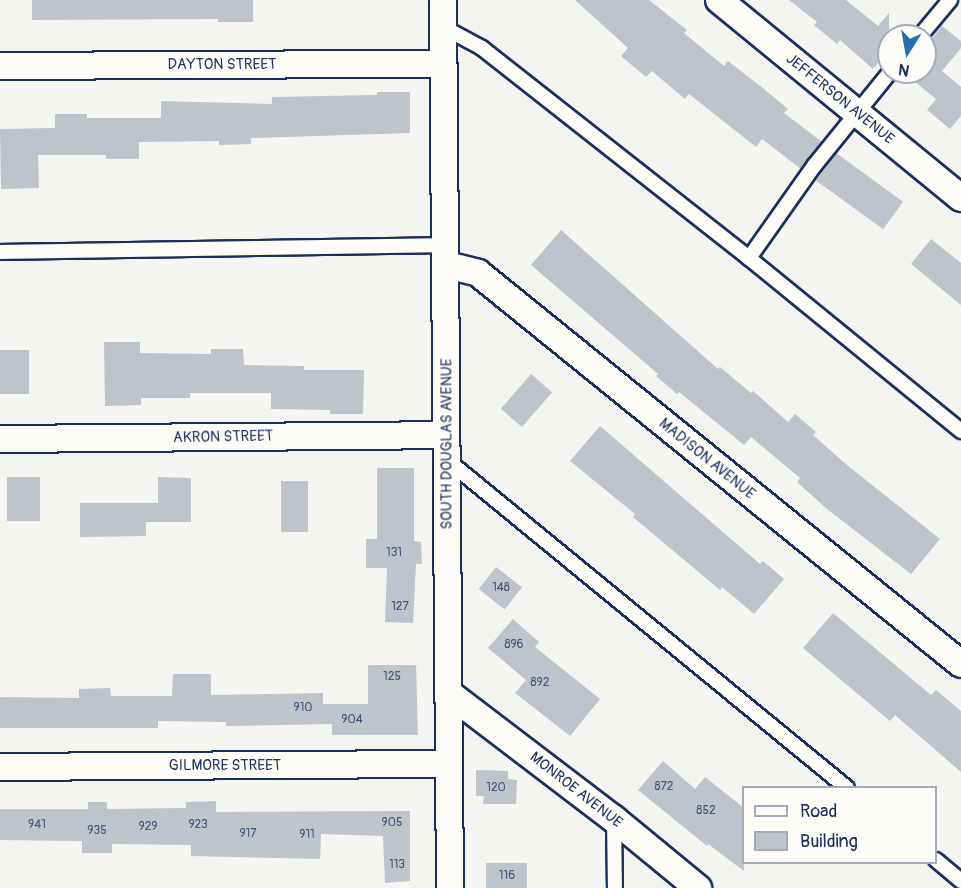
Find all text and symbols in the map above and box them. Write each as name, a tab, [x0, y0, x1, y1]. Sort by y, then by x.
north arrow	[877, 24, 937, 84]
street label: JEFFERSON AVENUE	[782, 50, 898, 148]
street label: DAYTON STREET	[168, 56, 276, 74]
text: N	[897, 59, 911, 81]
street label: SOUTH DOUGLAS AVENUE	[438, 358, 456, 530]
street label: MADISON AVENUE	[655, 415, 759, 503]
street label: AKRON STREET	[173, 427, 273, 447]
house number: 131	[386, 546, 402, 560]
house number: 148	[492, 581, 510, 595]
house number: 127	[391, 600, 409, 614]
house number: 896	[504, 638, 524, 652]
house number: 125	[383, 670, 401, 684]
house number: 892	[531, 676, 549, 690]
house number: 910	[293, 701, 313, 715]
house number: 904	[341, 713, 363, 727]
street label: MONROE AVENUE	[526, 748, 626, 832]
street label: GILMORE STREET	[169, 757, 281, 775]
house number: 872	[654, 780, 674, 794]
house number: 120	[486, 781, 506, 795]
legend	[742, 786, 937, 864]
text: Road	[800, 800, 837, 823]
house number: 852	[696, 804, 716, 818]
house number: 905	[382, 816, 402, 830]
house number: 941	[28, 818, 46, 832]
house number: 923	[188, 818, 208, 832]
house number: 929	[138, 820, 158, 834]
house number: 935	[87, 824, 107, 838]
house number: 917	[239, 827, 257, 841]
house number: 911	[299, 828, 315, 842]
text: Building	[800, 830, 858, 853]
house number: 113	[389, 858, 405, 872]
house number: 116	[499, 869, 515, 883]

